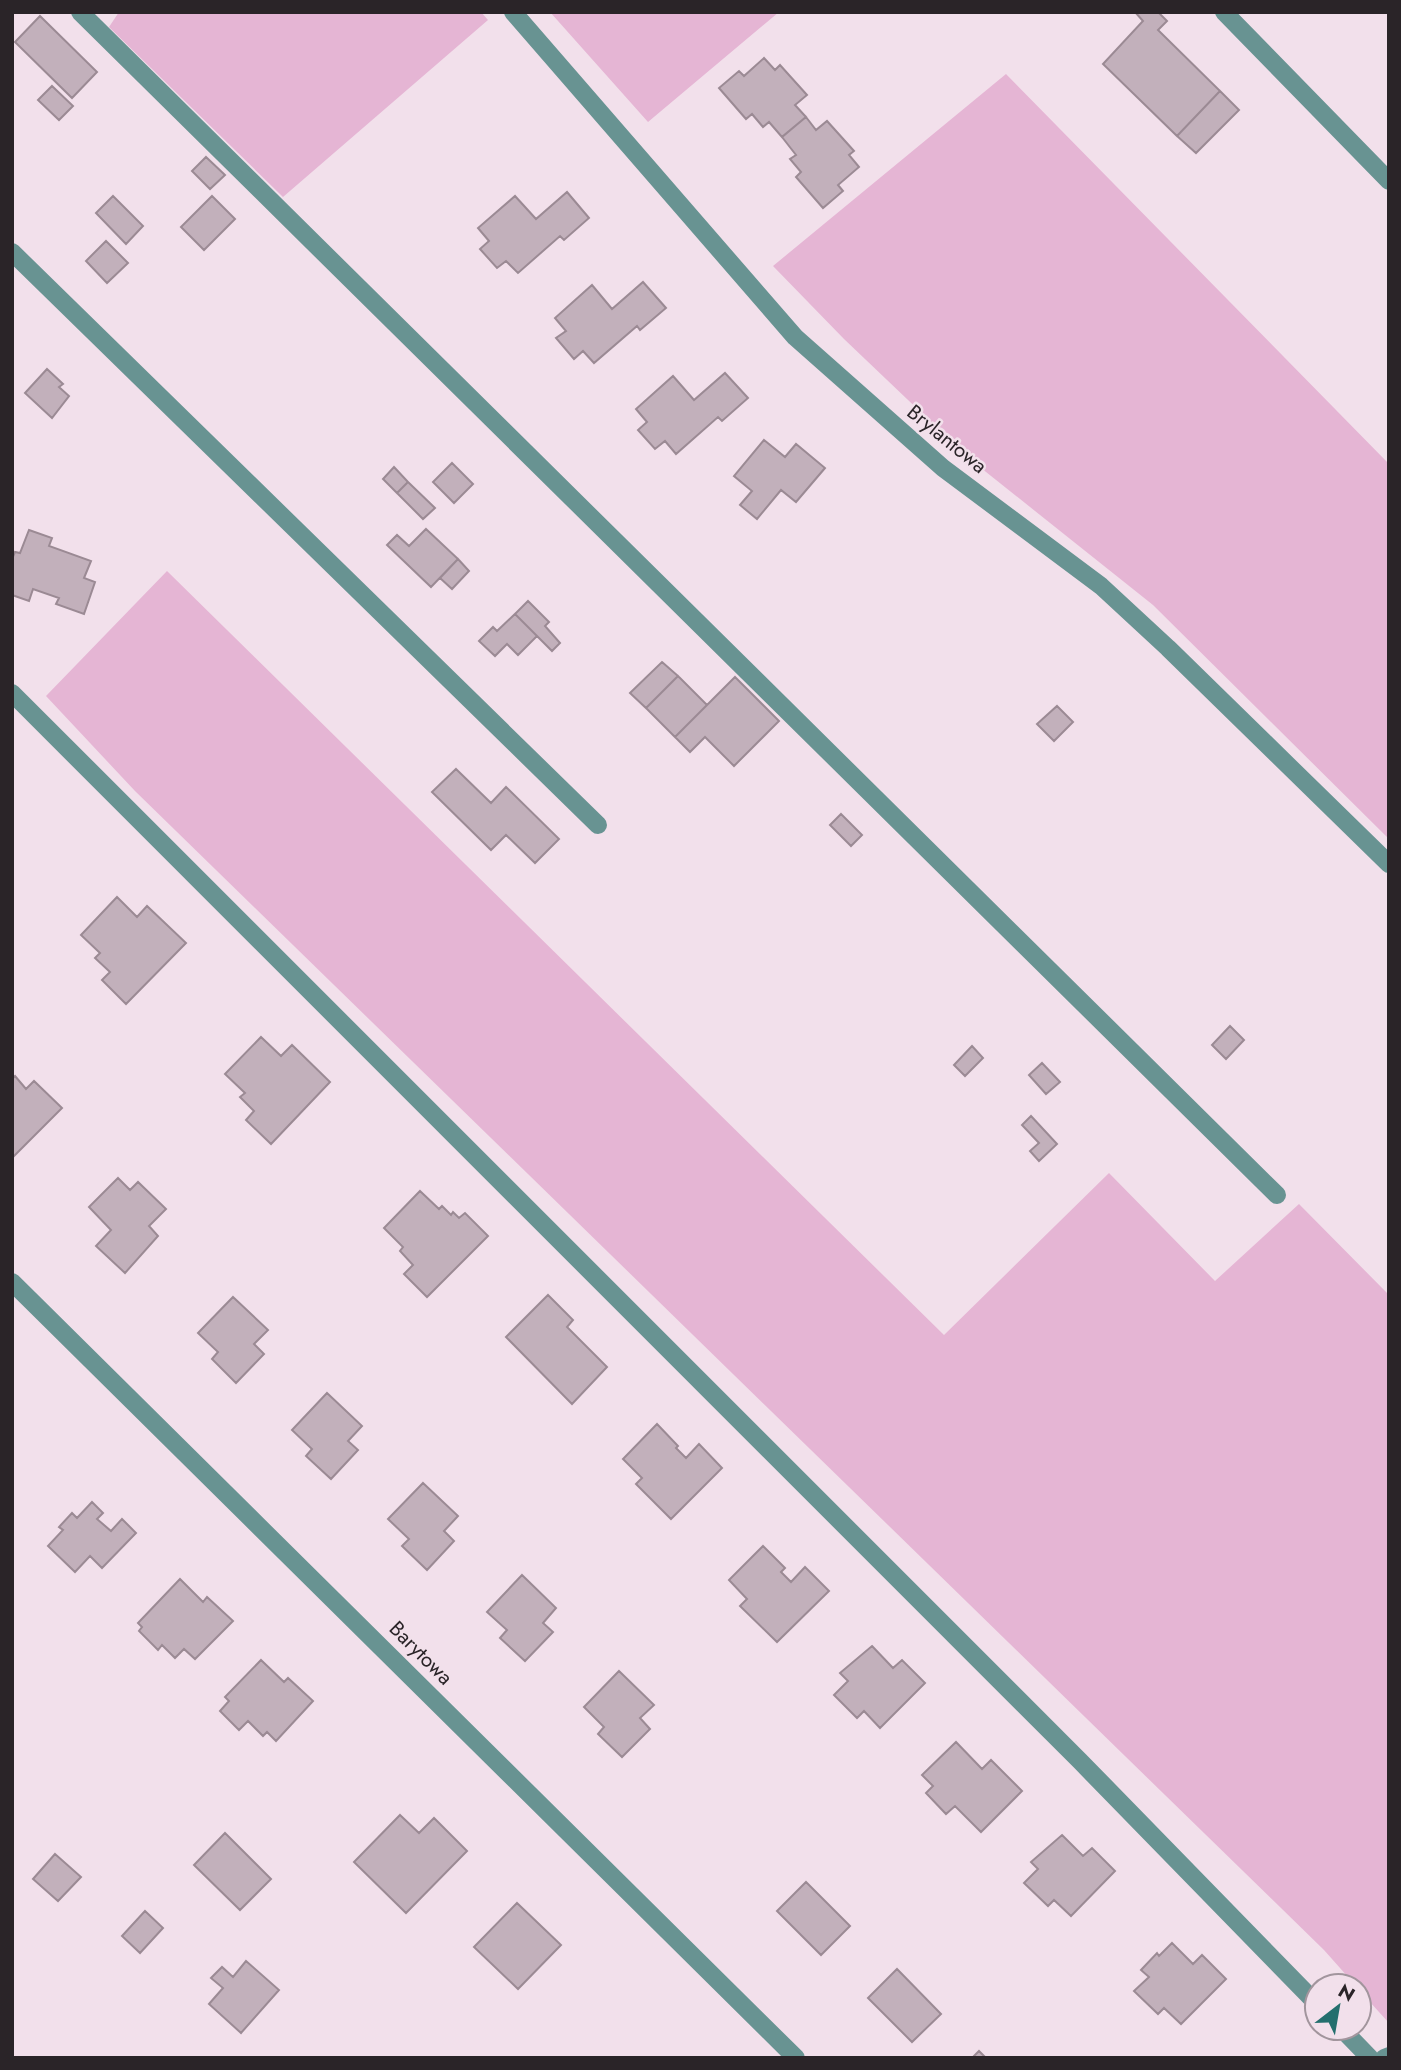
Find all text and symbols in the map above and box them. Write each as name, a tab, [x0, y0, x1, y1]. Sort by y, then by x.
street label: Brylantowa	[901, 397, 993, 481]
street label: Barytowa	[382, 1614, 460, 1692]
north arrow	[1303, 1972, 1373, 2042]
text: N	[1333, 1977, 1360, 2008]

